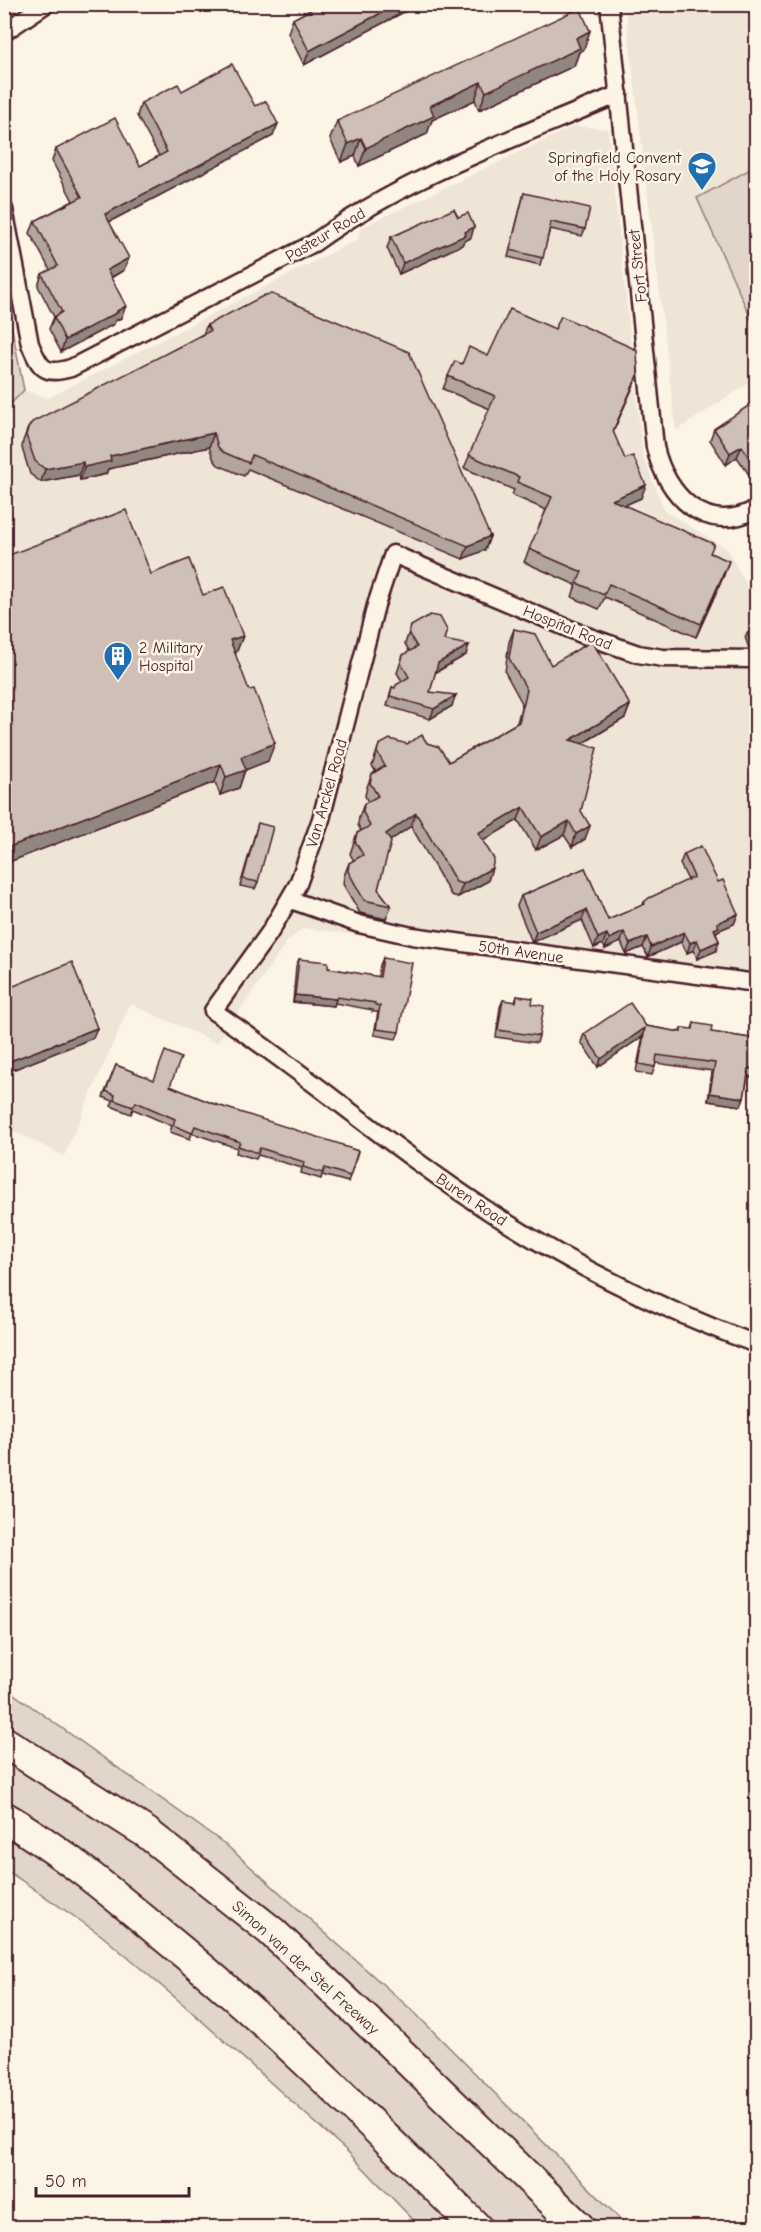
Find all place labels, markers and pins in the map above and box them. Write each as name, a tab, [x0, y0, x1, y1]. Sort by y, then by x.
place label: Springfield Convent of the Holy Rosary	[548, 149, 682, 185]
school or university icon: Springfield Convent of the Holy Rosary	[686, 150, 718, 192]
place label: 2 Military Hospital	[139, 639, 204, 675]
building icon: 2 Military Hospital	[102, 640, 134, 682]

